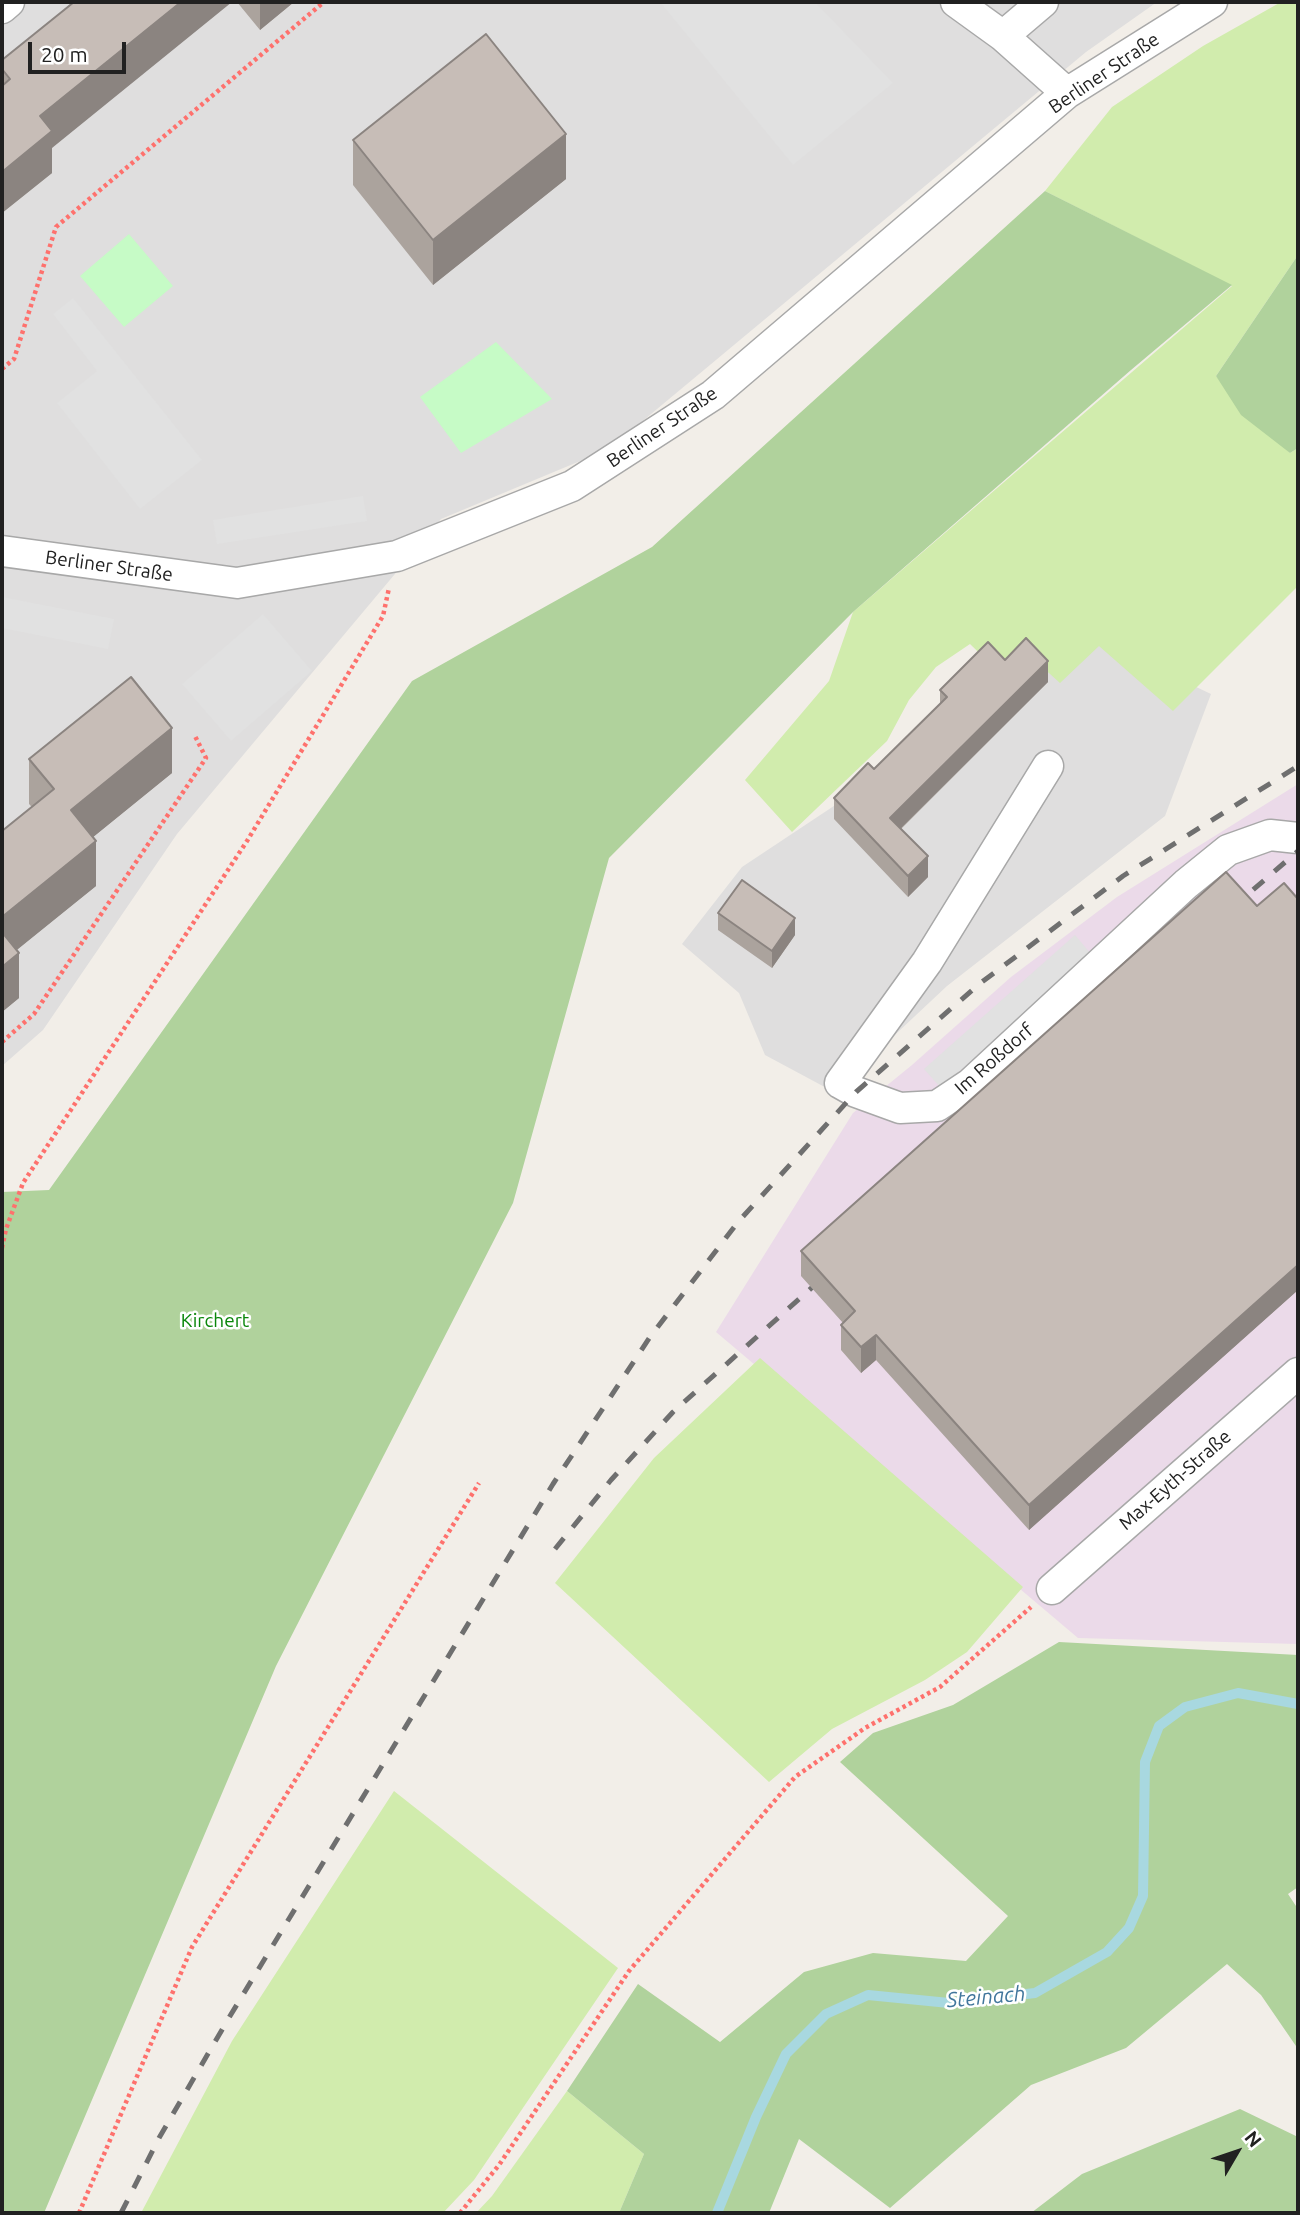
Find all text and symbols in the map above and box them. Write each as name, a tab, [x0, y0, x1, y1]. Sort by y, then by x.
scale bar	[32, 28, 130, 72]
street label: Berliner Straße	[1044, 28, 1164, 118]
text: 20 m	[41, 42, 88, 66]
street label: Berliner Straße	[602, 382, 722, 472]
street label: Berliner Straße	[44, 546, 174, 586]
street label: Im Roßdorf	[950, 1019, 1038, 1099]
park label: Kirchert	[181, 1310, 249, 1332]
street label: Max-Eyth-Straße	[1114, 1425, 1236, 1535]
water label: Steinach	[946, 1981, 1026, 2013]
north arrow	[1202, 2117, 1272, 2187]
text: N	[1240, 2126, 1266, 2151]

